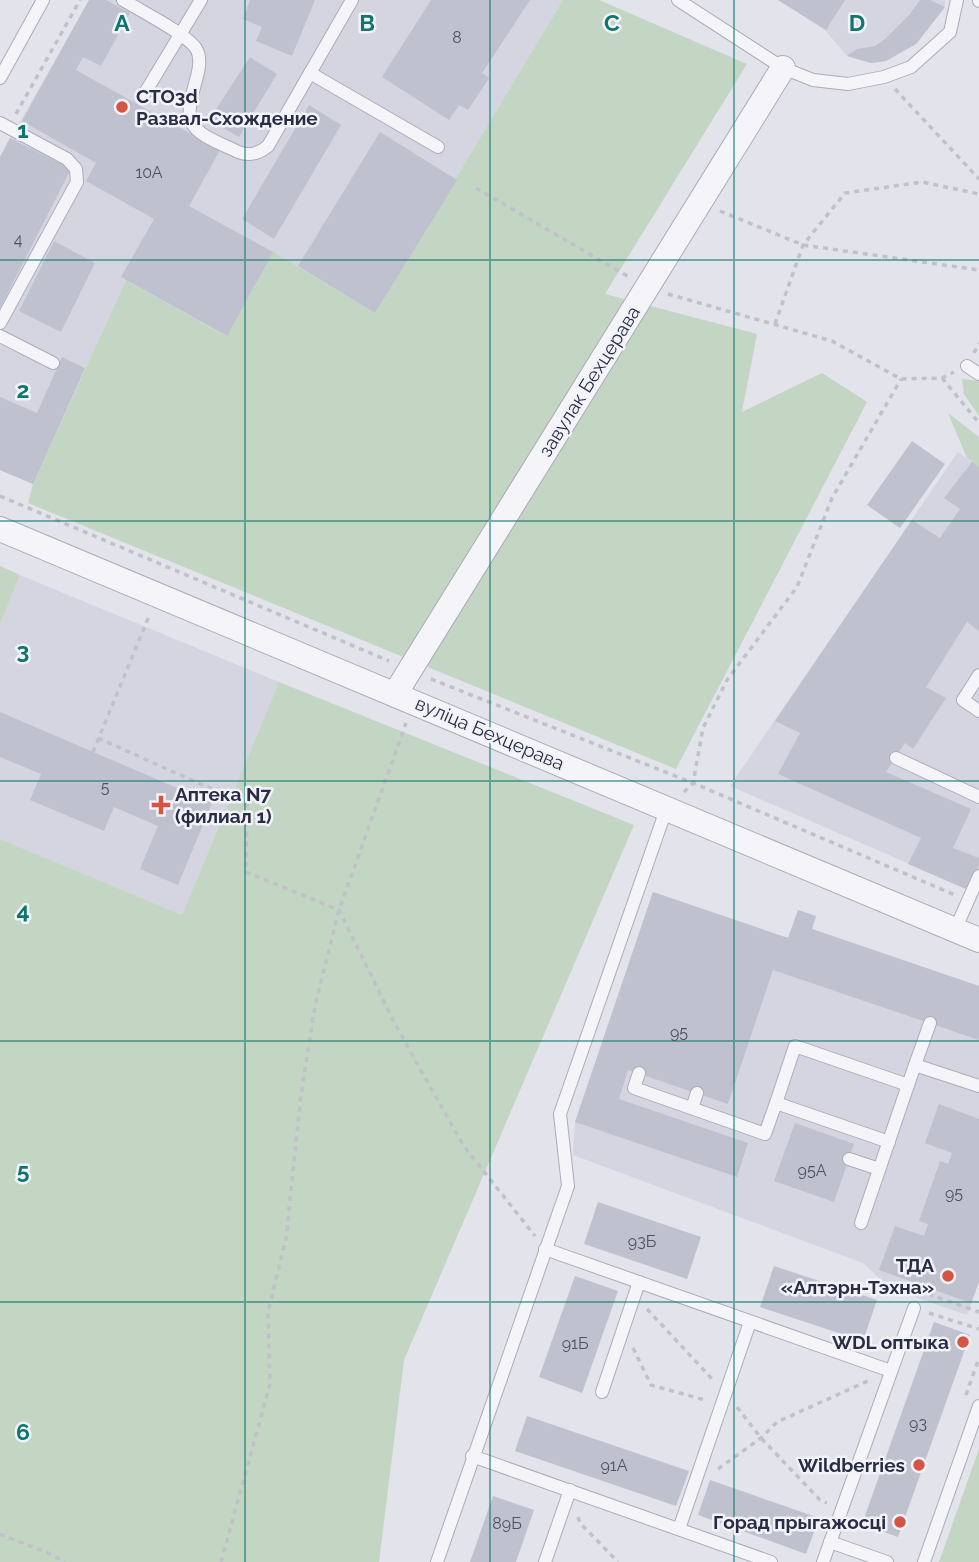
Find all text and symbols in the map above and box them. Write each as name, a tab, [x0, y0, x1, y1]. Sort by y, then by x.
text: A	[114, 9, 130, 36]
text: B	[359, 9, 375, 36]
text: C	[604, 9, 620, 36]
text: D	[849, 9, 865, 36]
house number: 8	[452, 28, 462, 47]
place label: СТО3d Развал-Схождение	[136, 85, 318, 129]
marker: СТО3d Развал-Схождение	[114, 99, 130, 115]
text: 1	[17, 116, 29, 143]
house number: 10А	[135, 163, 163, 182]
house number: 4	[14, 230, 23, 249]
street label: завулак Бехцерава	[534, 302, 644, 460]
text: 2	[17, 376, 29, 403]
text: 3	[17, 637, 29, 664]
street label: вуліца Бехцерава	[412, 692, 568, 774]
house number: 5	[101, 778, 110, 797]
place label: Аптека N7 (филиал 1)	[175, 783, 272, 827]
marker: Аптека N7 (филиал 1)	[153, 797, 169, 813]
text: 4	[16, 897, 30, 924]
house number: 95	[670, 1023, 688, 1042]
text: 5	[17, 1157, 30, 1184]
house number: 95А	[798, 1161, 827, 1180]
house number: 95	[945, 1184, 963, 1203]
house number: 93Б	[628, 1232, 656, 1251]
place label: ТДА «Алтэрн-Тэхна»	[781, 1254, 934, 1298]
marker: ТДА «Алтэрн-Тэхна»	[940, 1268, 956, 1284]
place label: WDL оптыка	[832, 1331, 949, 1353]
house number: 91Б	[562, 1334, 588, 1353]
marker: WDL оптыка	[955, 1334, 971, 1350]
house number: 93	[909, 1414, 927, 1433]
text: 6	[16, 1418, 30, 1445]
place label: Wildberries	[798, 1454, 905, 1476]
house number: 91А	[600, 1456, 628, 1475]
marker: Wildberries	[911, 1457, 927, 1473]
place label: Горад прыгажосці	[713, 1511, 886, 1533]
house number: 89Б	[492, 1514, 522, 1533]
marker: Горад прыгажосці	[892, 1514, 908, 1530]

